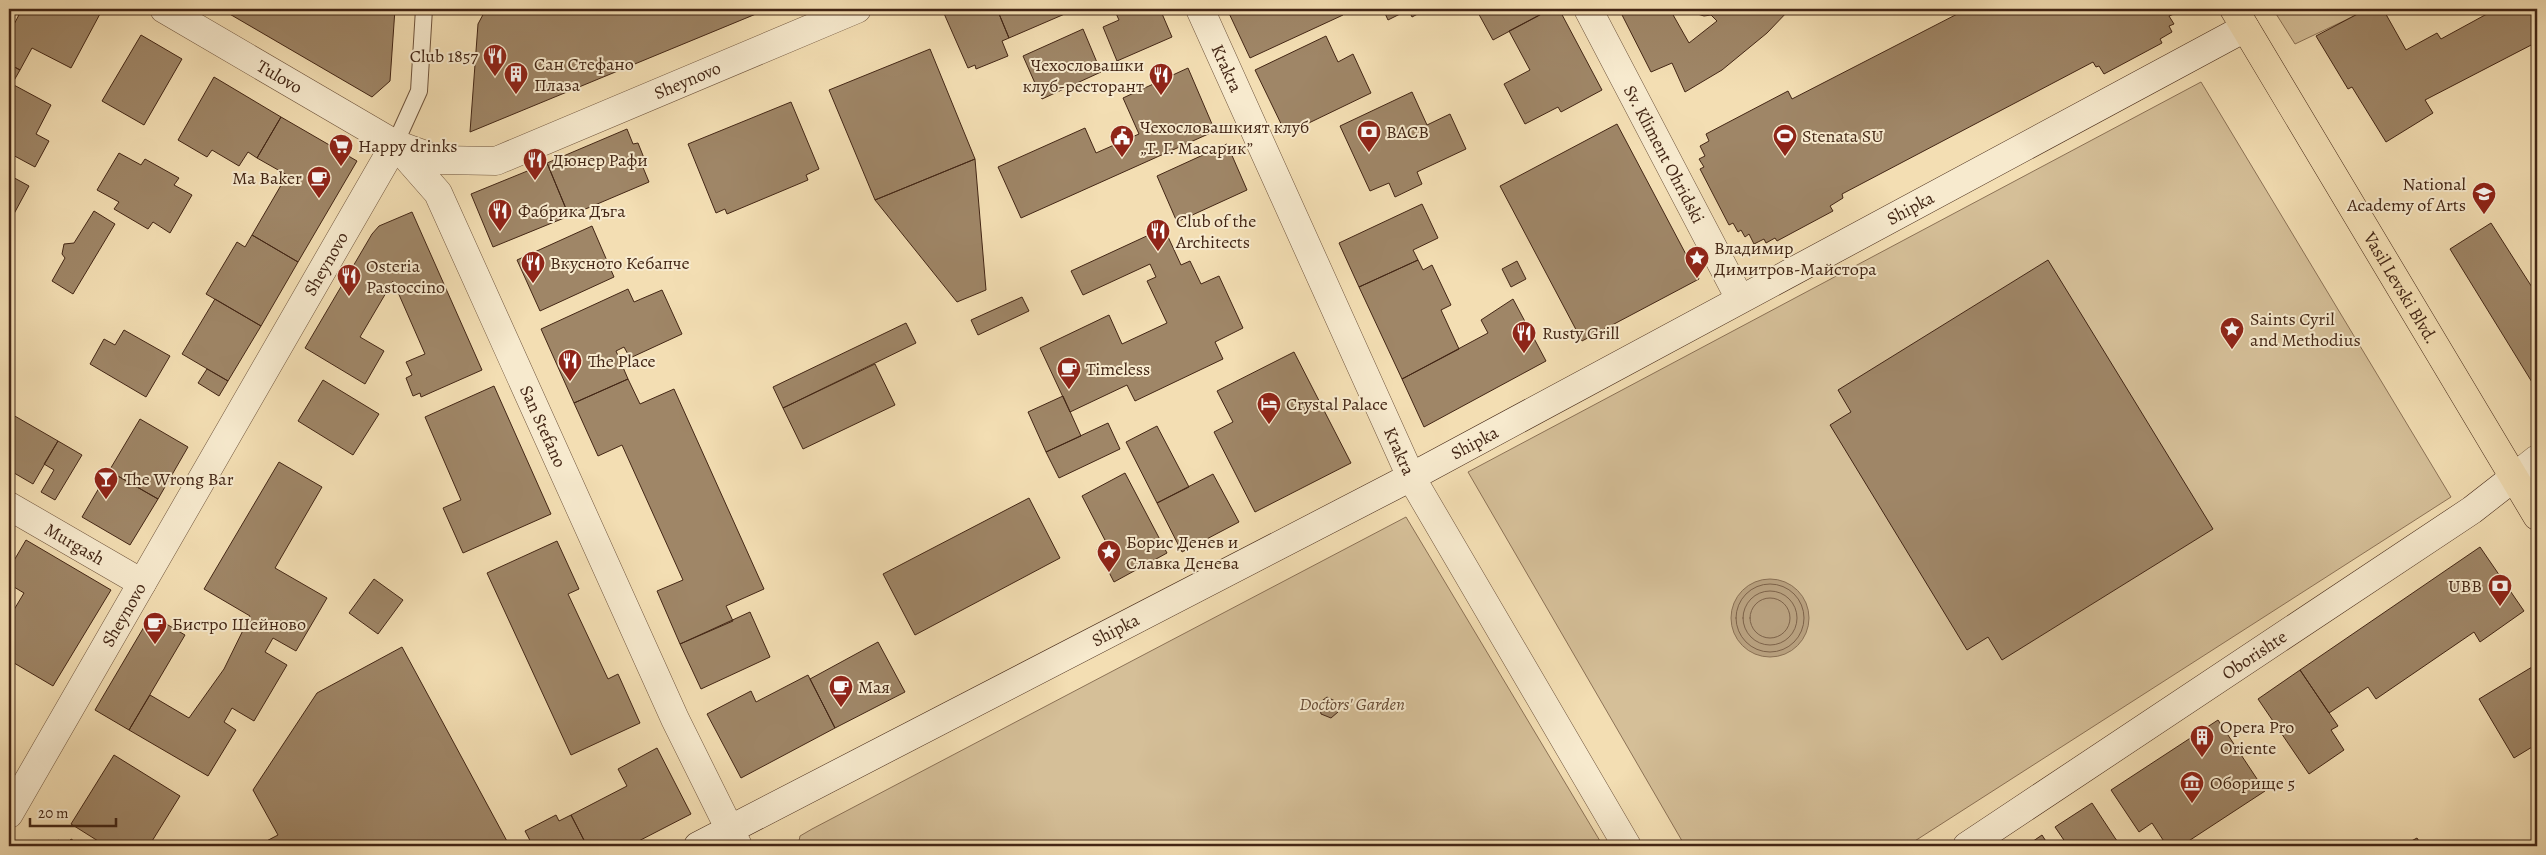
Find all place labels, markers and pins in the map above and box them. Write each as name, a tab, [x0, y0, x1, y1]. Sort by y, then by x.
restaurant icon: Club 1857	[482, 43, 508, 77]
place label: Club 1857	[410, 44, 478, 68]
place label: Сан Стефано Плаза	[534, 52, 634, 97]
place label: Чехословашки клуб-ресторант	[1022, 53, 1144, 98]
building icon: Сан Стефано Плаза	[503, 61, 529, 95]
restaurant icon: Чехословашки клуб-ресторант	[1148, 62, 1174, 96]
place label: Чехословашкият клуб „Т. Г. Масарик”	[1140, 115, 1309, 160]
bank icon: BACB	[1356, 119, 1382, 153]
place label: BACB	[1386, 120, 1429, 144]
sports icon: Stenata SU	[1772, 123, 1798, 157]
public building icon: Чехословашкият клуб „Т. Г. Масарик”	[1109, 124, 1135, 158]
place label: Stenata SU	[1802, 124, 1884, 148]
supermarket icon: Happy drinks	[328, 133, 354, 167]
place label: Happy drinks	[358, 134, 458, 158]
restaurant icon: Дюнер Рафи	[522, 147, 548, 181]
place label: Дюнер Рафи	[552, 148, 648, 172]
cafe icon: Ma Baker	[306, 165, 332, 199]
place label: Ma Baker	[232, 166, 302, 190]
place label: National Academy of Arts	[2346, 172, 2467, 217]
school or university icon: National Academy of Arts	[2471, 181, 2497, 215]
restaurant icon: Фабрика Дъга	[487, 198, 513, 232]
place label: Фабрика Дъга	[518, 199, 626, 223]
place label: Club of the Architects	[1175, 209, 1256, 254]
restaurant icon: Club of the Architects	[1145, 218, 1171, 252]
place label: Владимир Димитров-Майстора	[1714, 236, 1877, 281]
place icon: Владимир Димитров-Майстора	[1684, 245, 1710, 279]
restaurant icon: Вкусното Кебапче	[520, 250, 546, 284]
place label: Вкусното Кебапче	[550, 251, 690, 275]
place label: Osteria Pastoccino	[366, 254, 445, 299]
restaurant icon: Osteria Pastoccino	[336, 263, 362, 297]
place label: Saints Cyril and Methodius	[2250, 307, 2361, 352]
place icon: Saints Cyril and Methodius	[2219, 316, 2245, 350]
restaurant icon: Rusty Grill	[1511, 320, 1537, 354]
place label: Rusty Grill	[1542, 321, 1620, 345]
restaurant icon: The Place	[557, 348, 583, 382]
place label: The Place	[588, 349, 656, 373]
cafe icon: Timeless	[1056, 356, 1082, 390]
place label: Timeless	[1086, 357, 1150, 381]
hotel icon: Crystal Palace	[1256, 391, 1282, 425]
place label: Crystal Palace	[1286, 392, 1388, 416]
bar icon: The Wrong Bar	[93, 466, 119, 500]
place label: The Wrong Bar	[124, 467, 234, 491]
place label: Борис Денев и Славка Денева	[1126, 530, 1240, 575]
place icon: Борис Денев и Славка Денева	[1096, 539, 1122, 573]
bank icon: UBB	[2487, 573, 2513, 607]
place label: UBB	[2448, 574, 2482, 598]
cafe icon: Бистро Шейново	[142, 611, 168, 645]
place label: Бистро Шейново	[172, 612, 306, 636]
cafe icon: Мая	[828, 674, 854, 708]
place label: Мая	[858, 675, 890, 699]
place label: Opera Pro Oriente	[2220, 715, 2294, 760]
building icon: Opera Pro Oriente	[2189, 724, 2215, 758]
museum icon: Оборище 5	[2179, 770, 2205, 804]
place label: Оборище 5	[2210, 771, 2295, 795]

